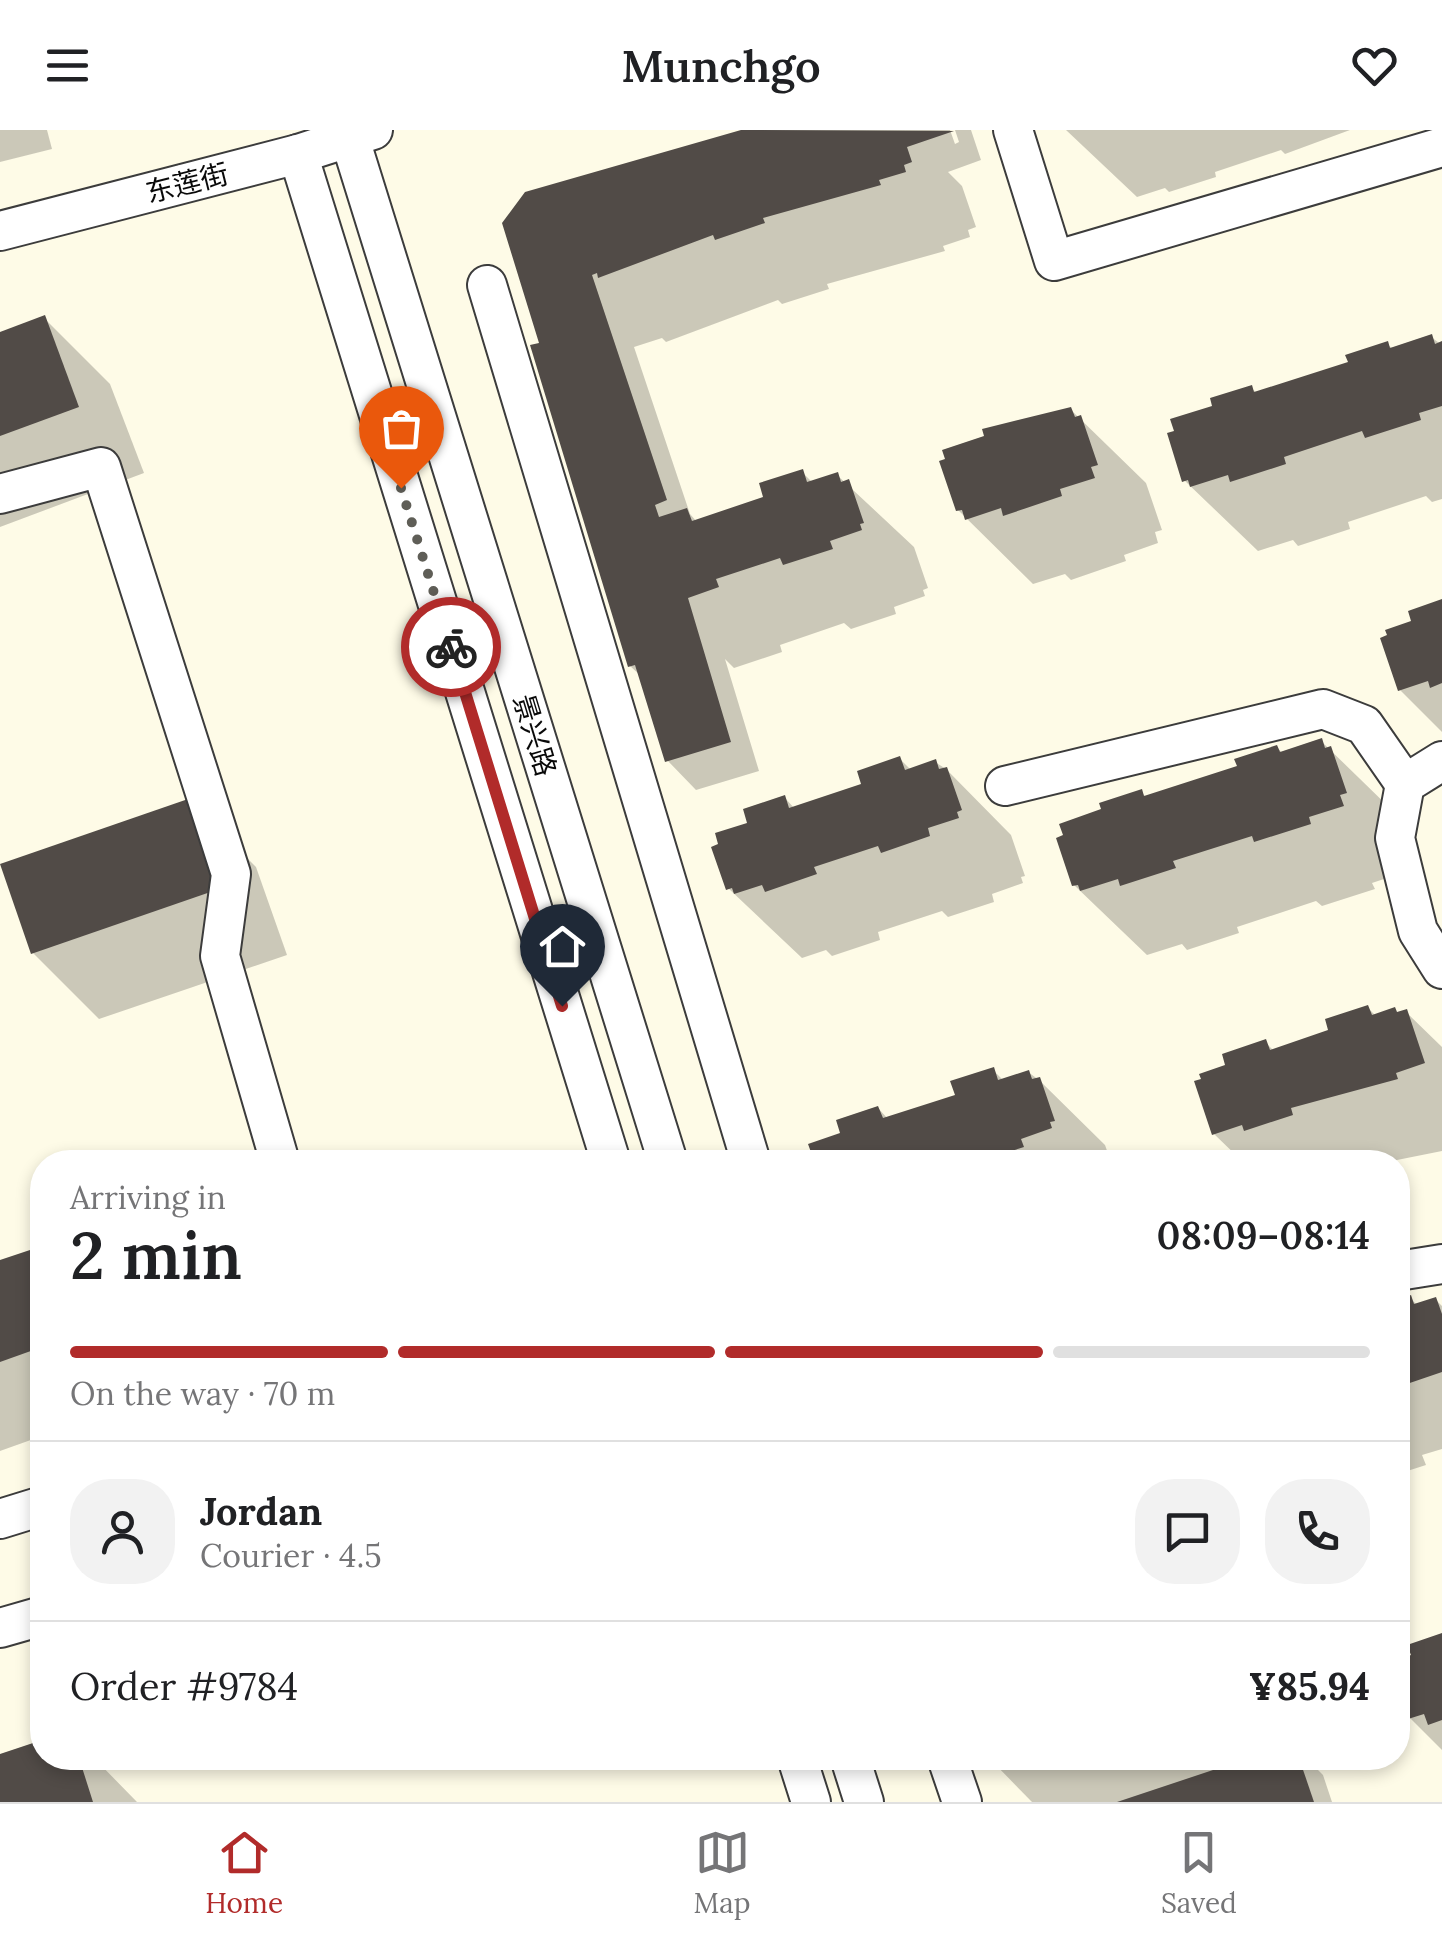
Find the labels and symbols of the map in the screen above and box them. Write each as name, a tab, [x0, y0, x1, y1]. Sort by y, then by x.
street label: 东莲街	[142, 155, 232, 211]
pin	[359, 386, 444, 489]
courier	[401, 597, 501, 697]
street label: 景兴路	[506, 690, 564, 780]
pin	[520, 904, 605, 1007]

